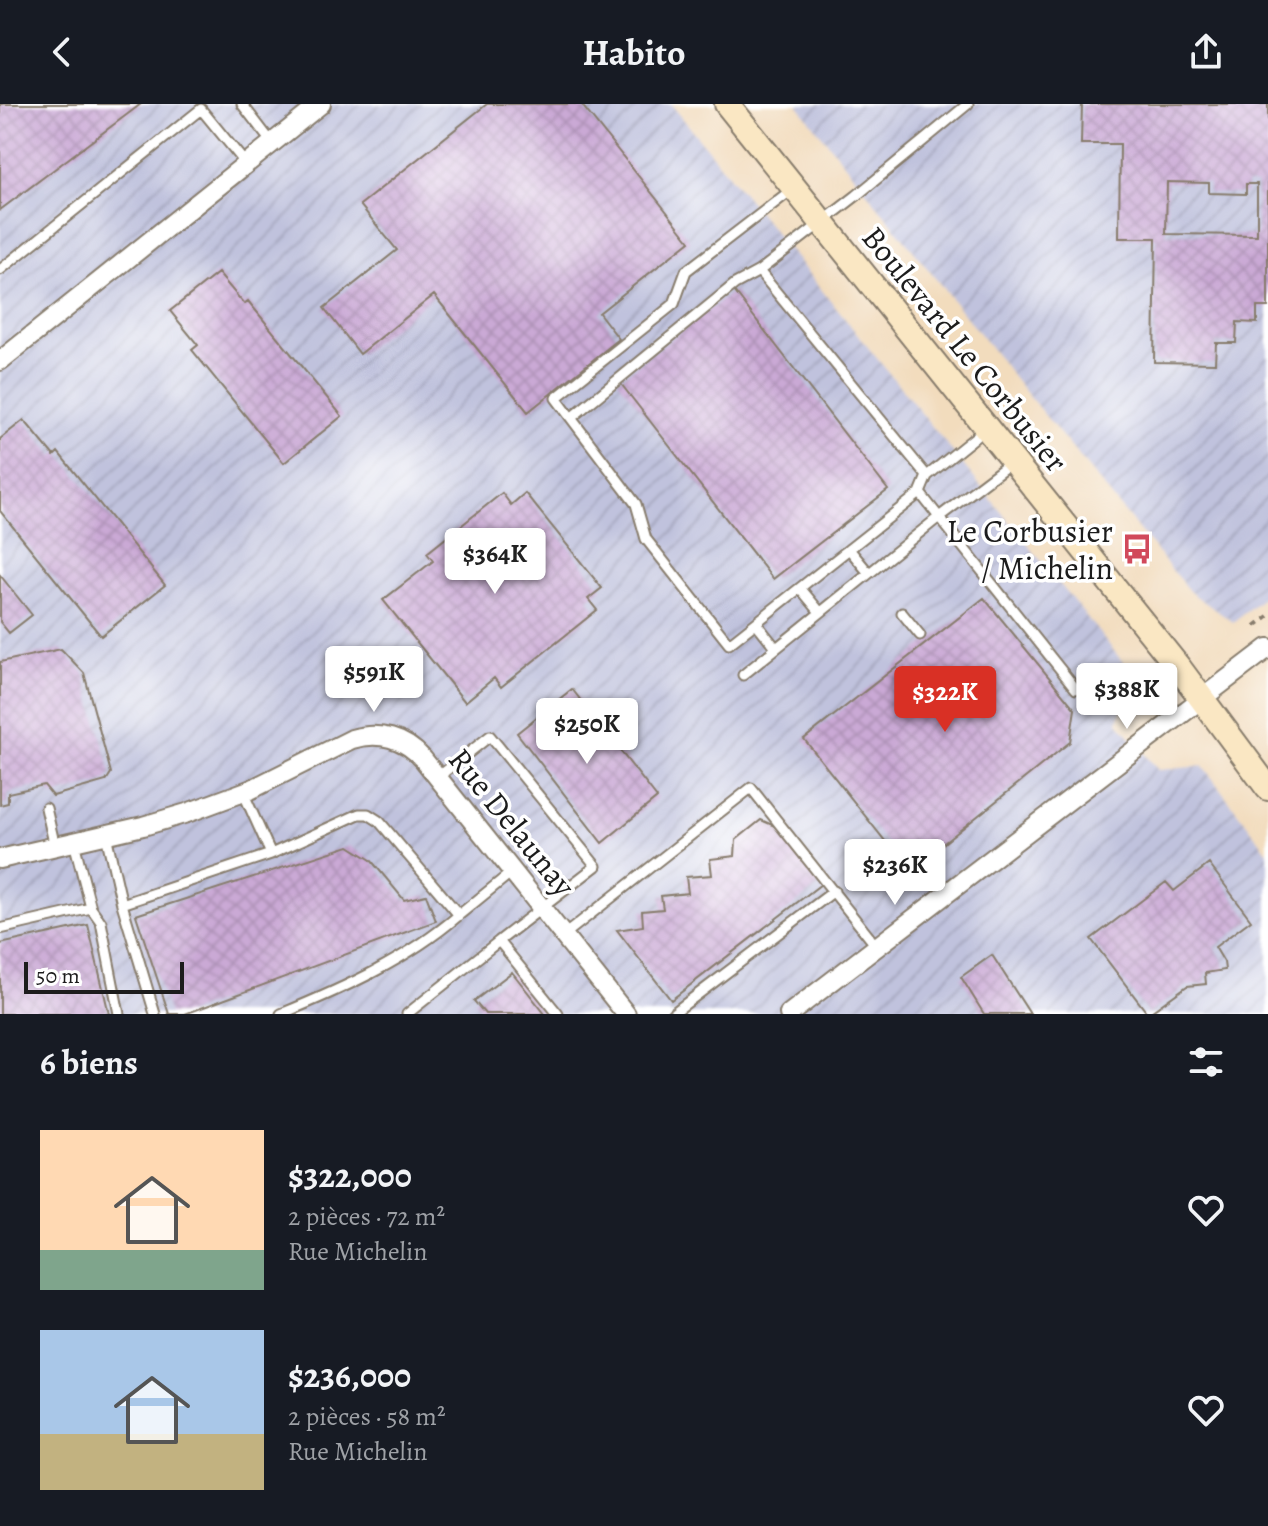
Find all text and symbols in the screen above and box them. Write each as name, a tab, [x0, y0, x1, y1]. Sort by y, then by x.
text: Habito	[582, 28, 686, 77]
icon: back	[40, 30, 84, 74]
icon: share	[1184, 30, 1228, 74]
street label: Boulevard Le Corbusier	[852, 217, 1078, 481]
place label: Le Corbusier / Michelin	[946, 509, 1113, 590]
pin: $364K	[439, 528, 551, 596]
bus stop icon: Le Corbusier / Michelin	[1120, 532, 1154, 566]
text: $364K	[463, 536, 527, 571]
pin: $591K	[318, 646, 430, 714]
text: $591K	[343, 654, 405, 689]
pin: $388K	[1071, 663, 1183, 731]
pin: $322K	[889, 666, 1001, 734]
text: $388K	[1094, 671, 1160, 706]
text: $322K	[912, 674, 978, 709]
pin: $250K	[531, 698, 643, 766]
text: $250K	[554, 706, 620, 741]
street label: Rue Delaunay	[438, 738, 586, 906]
pin: $236K	[839, 839, 951, 907]
text: $236K	[862, 847, 928, 882]
scale bar	[24, 958, 184, 994]
text: 50 m	[36, 961, 80, 991]
text: 6 biens	[40, 1039, 138, 1086]
icon: filters	[1184, 1040, 1228, 1084]
text: $322,000	[288, 1152, 412, 1199]
icon: home	[104, 1162, 200, 1258]
icon: heart	[1184, 1188, 1228, 1232]
text: 2 pièces · 72 m²	[288, 1199, 445, 1234]
text: Rue Michelin	[288, 1234, 428, 1269]
text: $236,000	[288, 1352, 411, 1399]
icon: home	[104, 1362, 200, 1458]
icon: heart	[1184, 1388, 1228, 1432]
text: 2 pièces · 58 m²	[288, 1399, 446, 1434]
text: Rue Michelin	[288, 1434, 428, 1469]

